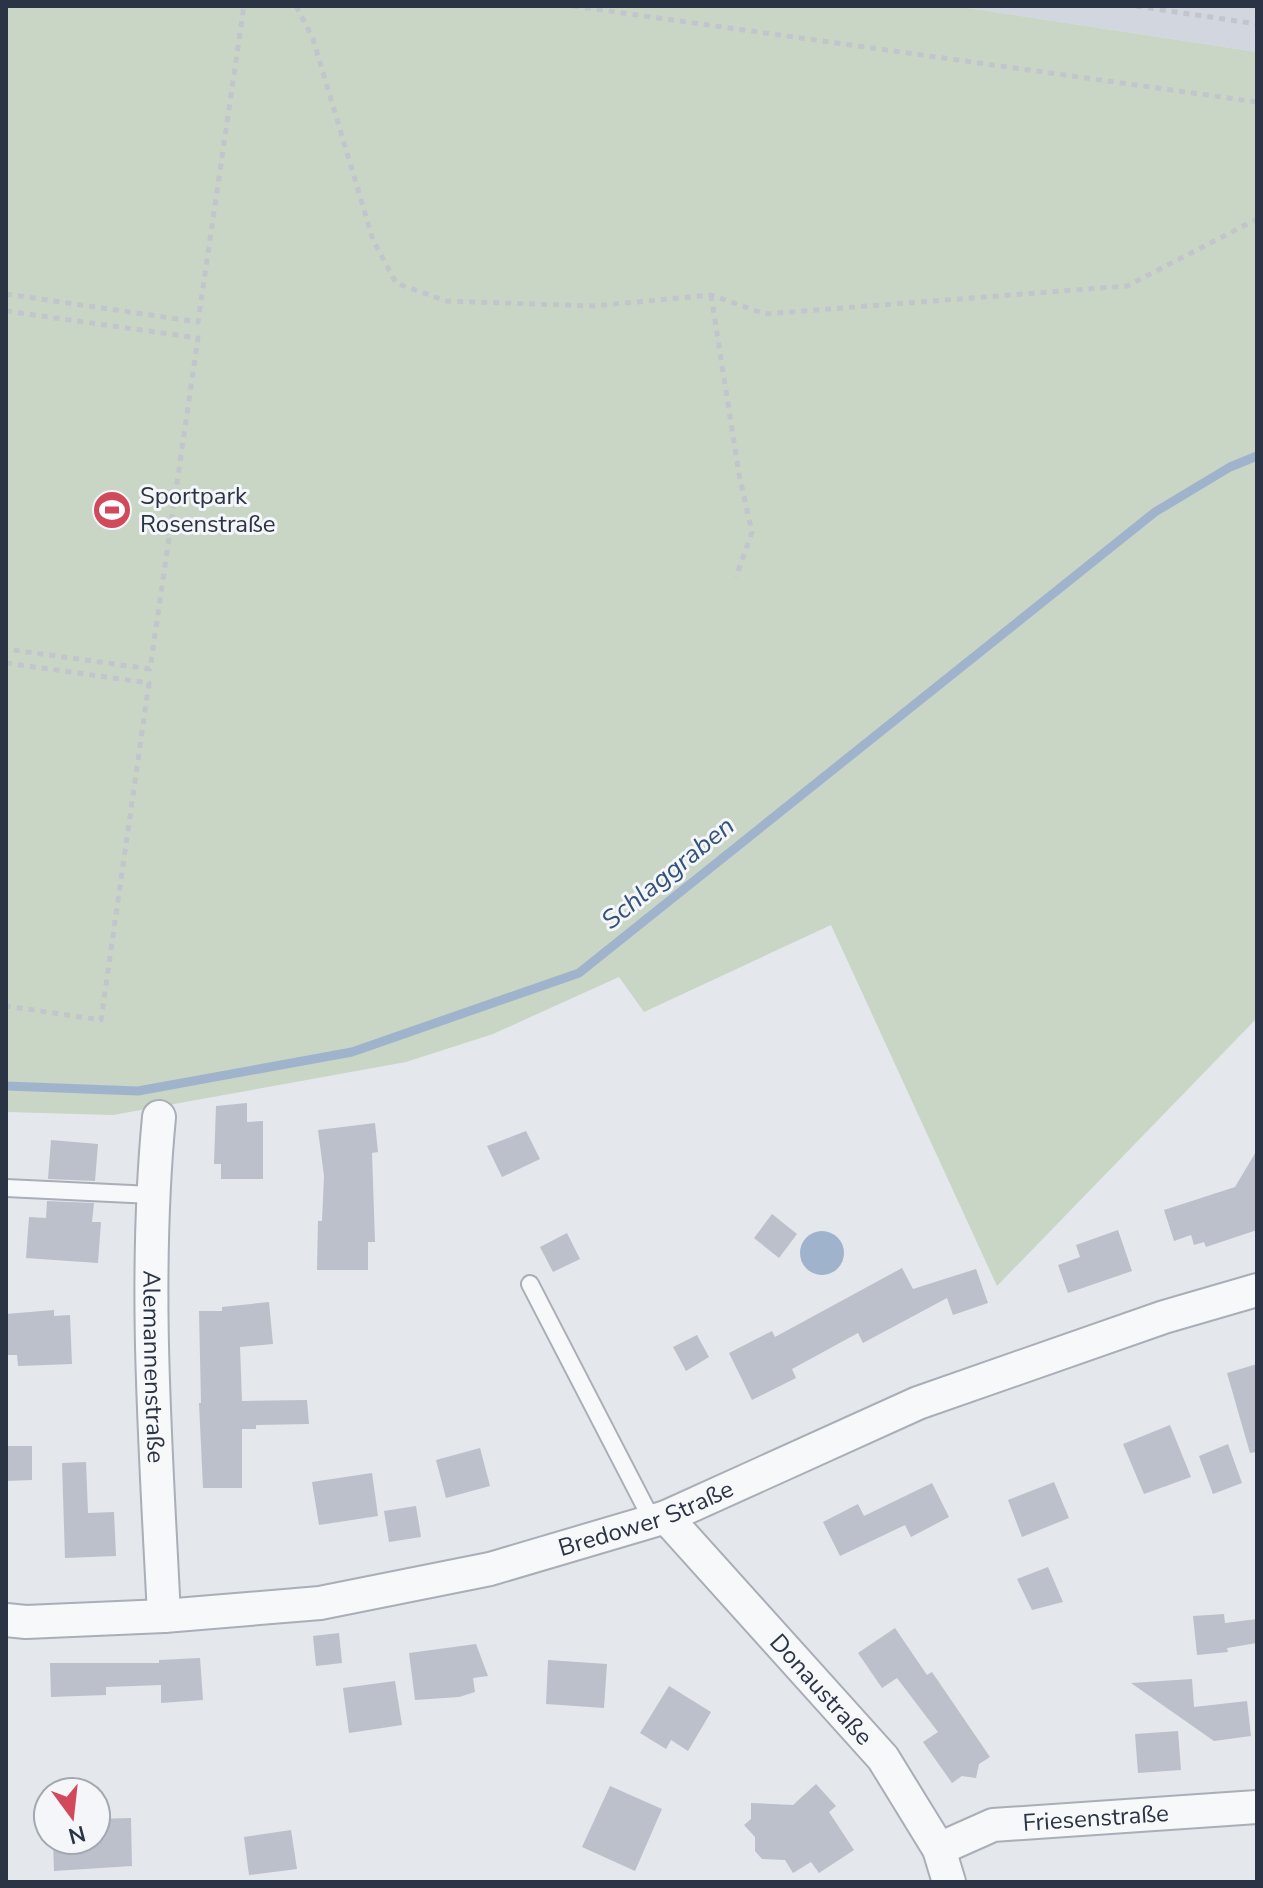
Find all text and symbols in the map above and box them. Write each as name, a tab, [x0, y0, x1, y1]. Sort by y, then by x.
place label: Sportpark Rosenstraße	[140, 480, 276, 540]
sports icon: Sportpark Rosenstraße	[91, 489, 133, 531]
water label: Schlaggraben	[594, 809, 742, 937]
street label: Alemannenstraße	[135, 1270, 172, 1464]
street label: Bredower Straße	[554, 1473, 739, 1564]
street label: Donaustraße	[763, 1627, 880, 1752]
north arrow	[32, 1776, 112, 1856]
street label: Friesenstraße	[1022, 1797, 1170, 1839]
text: N	[65, 1818, 89, 1851]

